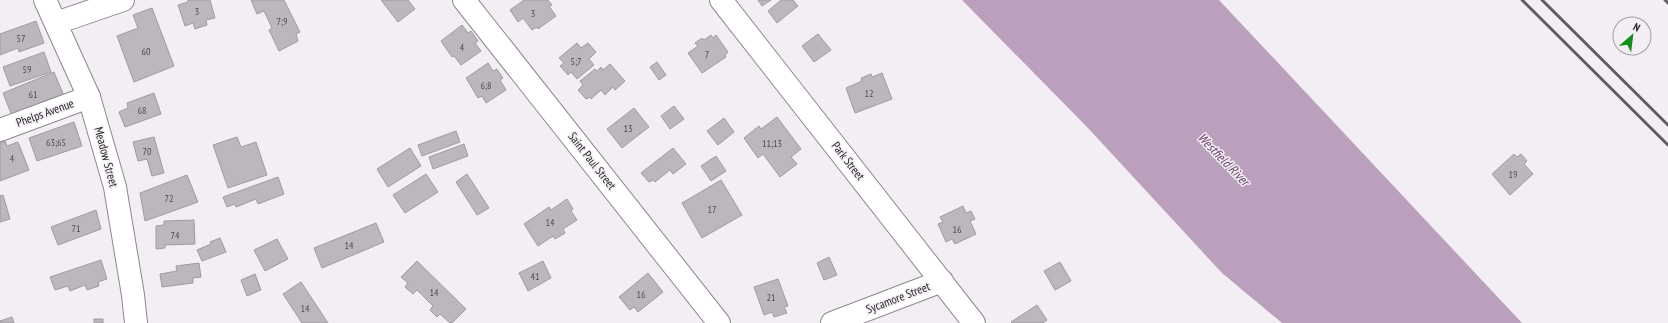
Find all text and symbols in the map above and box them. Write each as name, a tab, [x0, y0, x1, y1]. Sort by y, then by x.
house number: 3	[195, 5, 199, 18]
house number: 3	[531, 7, 535, 20]
house number: 7;9	[276, 15, 288, 28]
north arrow	[1612, 16, 1652, 56]
text: N	[1631, 20, 1643, 35]
house number: 57	[17, 32, 26, 45]
house number: 4	[460, 41, 465, 54]
house number: 60	[142, 45, 151, 58]
house number: 7	[705, 48, 709, 61]
house number: 5;7	[570, 55, 582, 68]
house number: 59	[23, 63, 32, 76]
house number: 6;8	[480, 79, 492, 92]
house number: 12	[865, 87, 874, 100]
house number: 61	[29, 88, 38, 101]
street label: Phelps Avenue	[14, 95, 76, 130]
house number: 68	[138, 104, 147, 117]
house number: 13	[624, 122, 633, 135]
street label: Meadow Street	[91, 125, 122, 189]
street label: Saint Paul Street	[565, 129, 620, 193]
water label: Westfield River	[1194, 129, 1255, 191]
house number: 63;65	[46, 136, 66, 149]
house number: 11;13	[762, 137, 782, 150]
street label: Park Street	[829, 138, 869, 184]
house number: 70	[143, 145, 152, 158]
house number: 4	[10, 152, 15, 165]
house number: 19	[1509, 168, 1518, 181]
house number: 72	[165, 192, 174, 205]
house number: 17	[708, 203, 717, 216]
house number: 14	[546, 216, 555, 229]
house number: 71	[72, 222, 81, 235]
house number: 16	[953, 223, 962, 236]
house number: 74	[171, 229, 180, 242]
house number: 14	[345, 239, 354, 252]
house number: 41	[531, 270, 540, 283]
street label: Sycamore Street	[864, 278, 933, 317]
house number: 14	[430, 286, 439, 299]
house number: 16	[637, 288, 646, 301]
house number: 21	[767, 291, 776, 304]
house number: 14	[301, 302, 310, 315]

